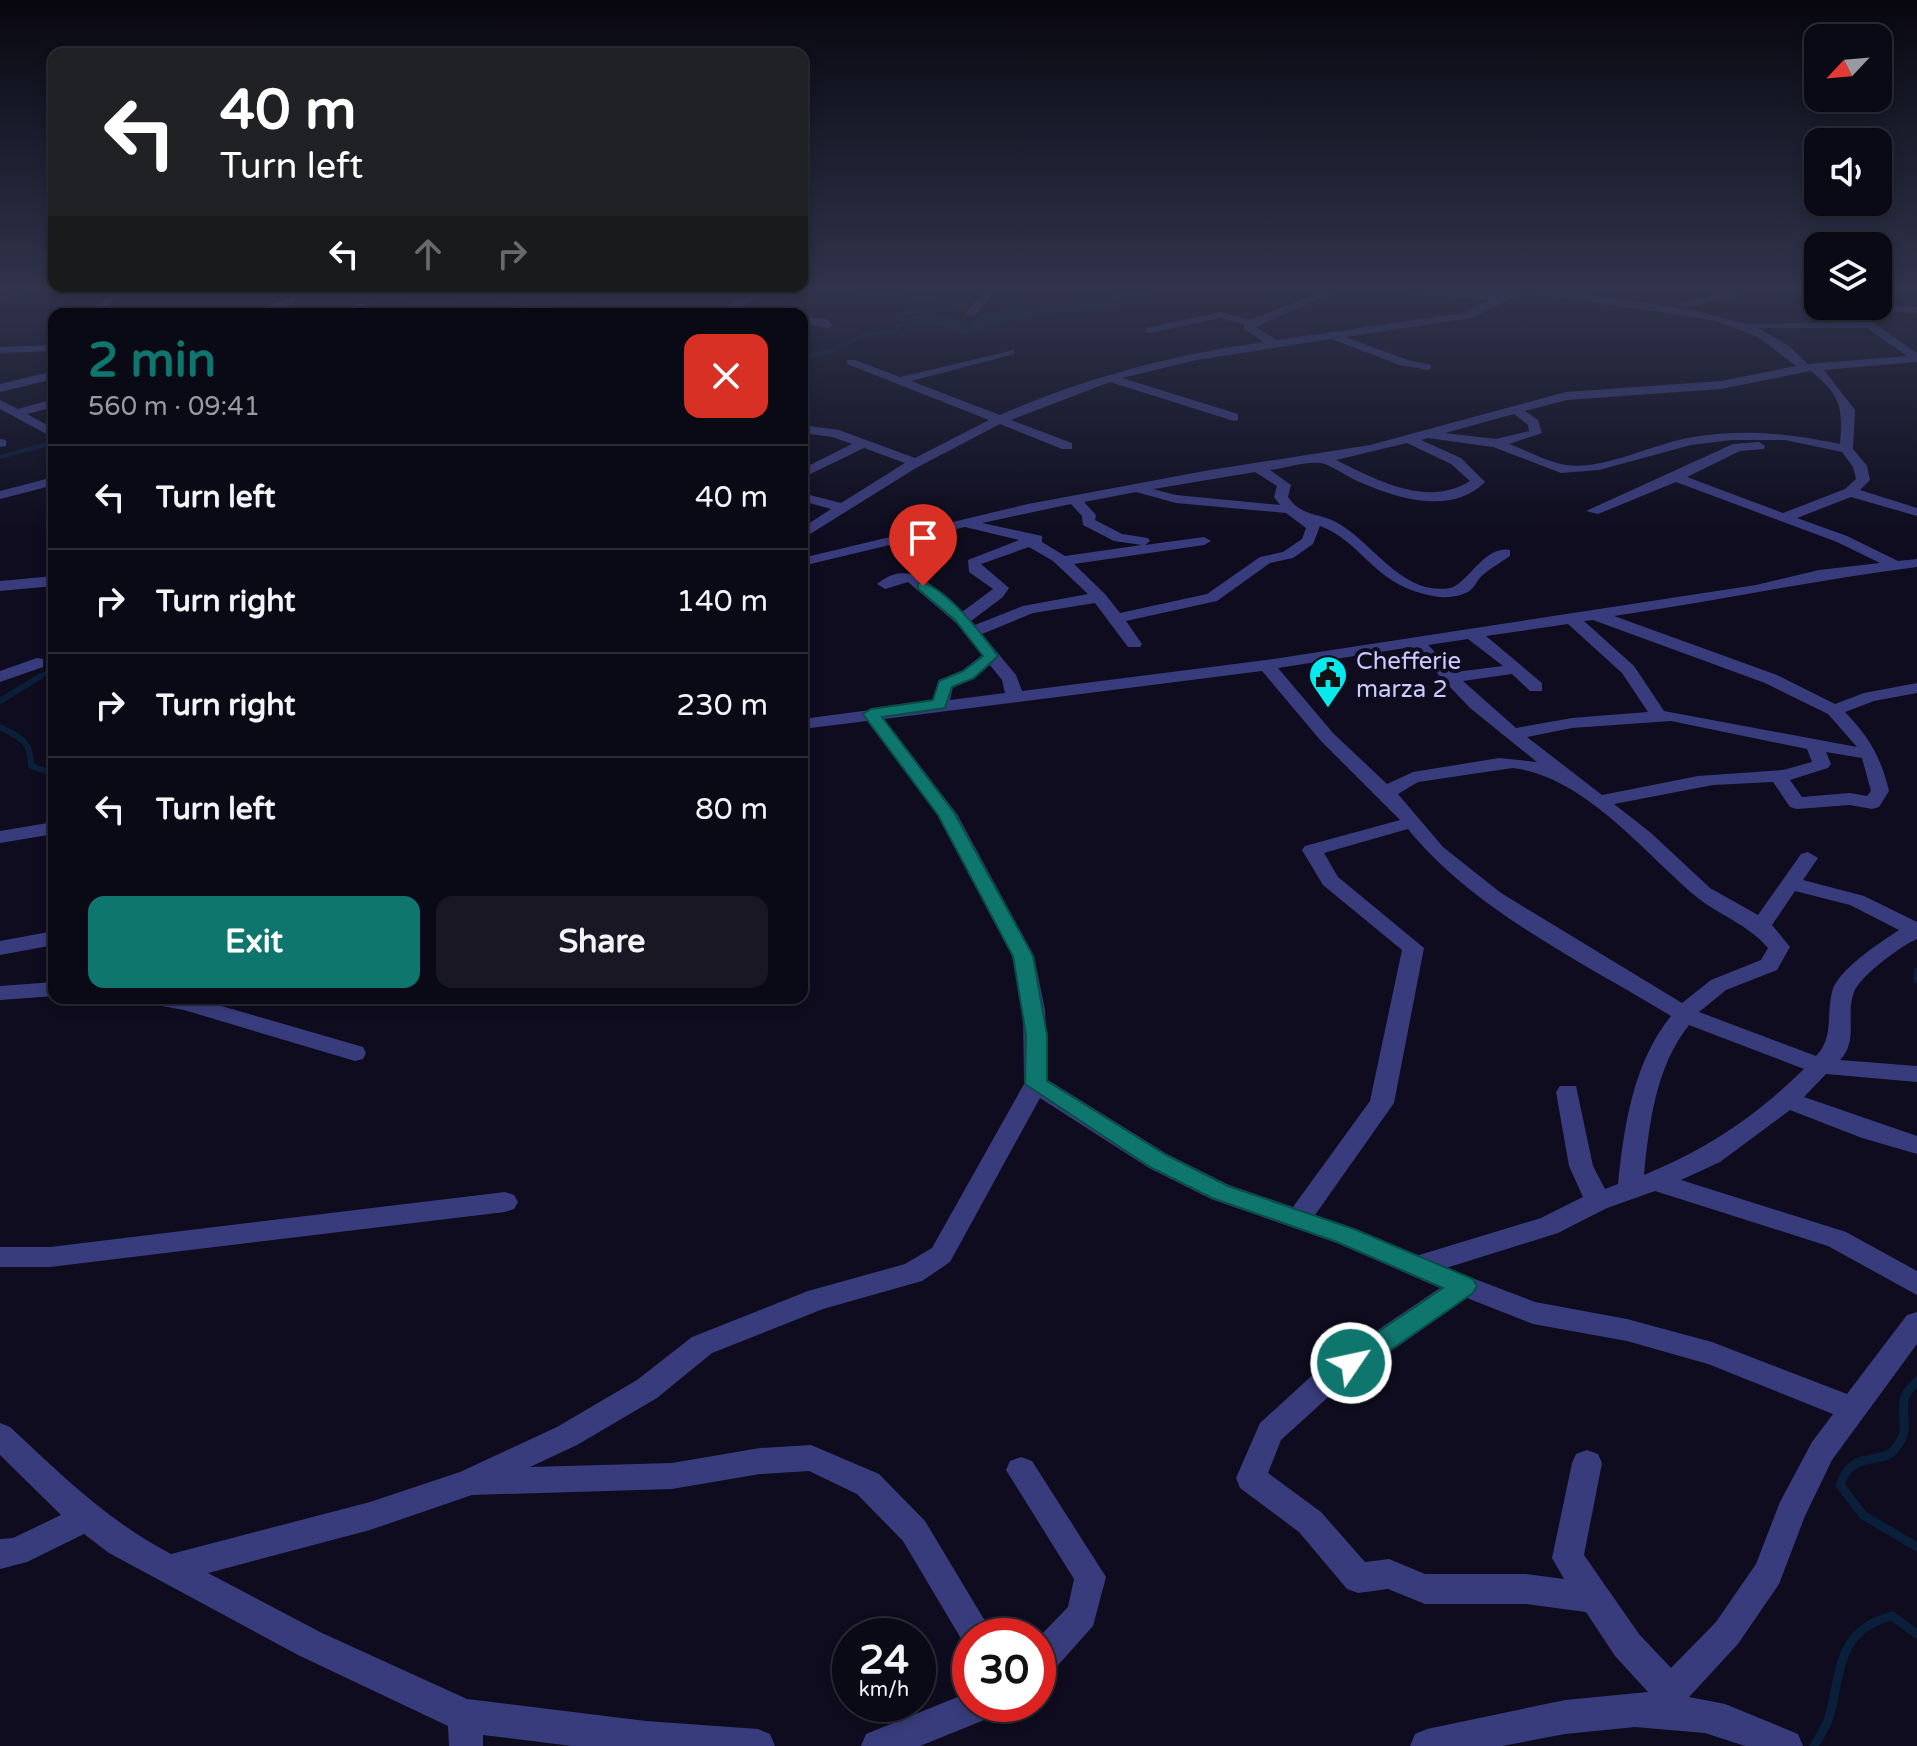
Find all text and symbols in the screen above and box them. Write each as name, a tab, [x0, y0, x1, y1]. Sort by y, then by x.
north arrow	[1804, 24, 1892, 112]
map controls	[1804, 24, 1892, 320]
text: 40 m	[220, 77, 356, 144]
icon: left	[88, 80, 192, 184]
button: sound	[1804, 128, 1892, 216]
text: Turn left	[220, 145, 363, 188]
icon: left	[322, 232, 366, 276]
icon: ahead	[406, 232, 450, 276]
icon: right	[490, 232, 534, 276]
button: layers	[1804, 232, 1892, 320]
text: 2 min	[88, 332, 216, 390]
button: close	[684, 334, 768, 418]
text: 560 m · 09:41	[88, 391, 260, 422]
icon: left	[88, 475, 132, 519]
text: Turn left	[156, 479, 275, 516]
text: 40 m	[695, 479, 768, 516]
pin	[889, 504, 957, 586]
icon: arrive	[901, 516, 945, 560]
icon: right	[88, 579, 132, 623]
text: Turn right	[156, 583, 296, 620]
text: 140 m	[676, 583, 768, 620]
place label: Chefferie marza 2	[1356, 647, 1461, 704]
public building icon: Chefferie marza 2	[1307, 654, 1349, 709]
icon: right	[88, 683, 132, 727]
text: Turn right	[156, 687, 296, 724]
text: 230 m	[676, 687, 768, 724]
icon: left	[88, 787, 132, 831]
text: Turn left	[156, 791, 275, 828]
text: 80 m	[695, 791, 768, 828]
button: Exit	[88, 896, 420, 988]
button: Share	[436, 896, 768, 988]
position arrow	[1309, 1321, 1393, 1405]
speed limit sign: 30	[952, 1618, 1056, 1722]
text: 24	[859, 1636, 909, 1684]
text: km/h	[859, 1678, 909, 1702]

